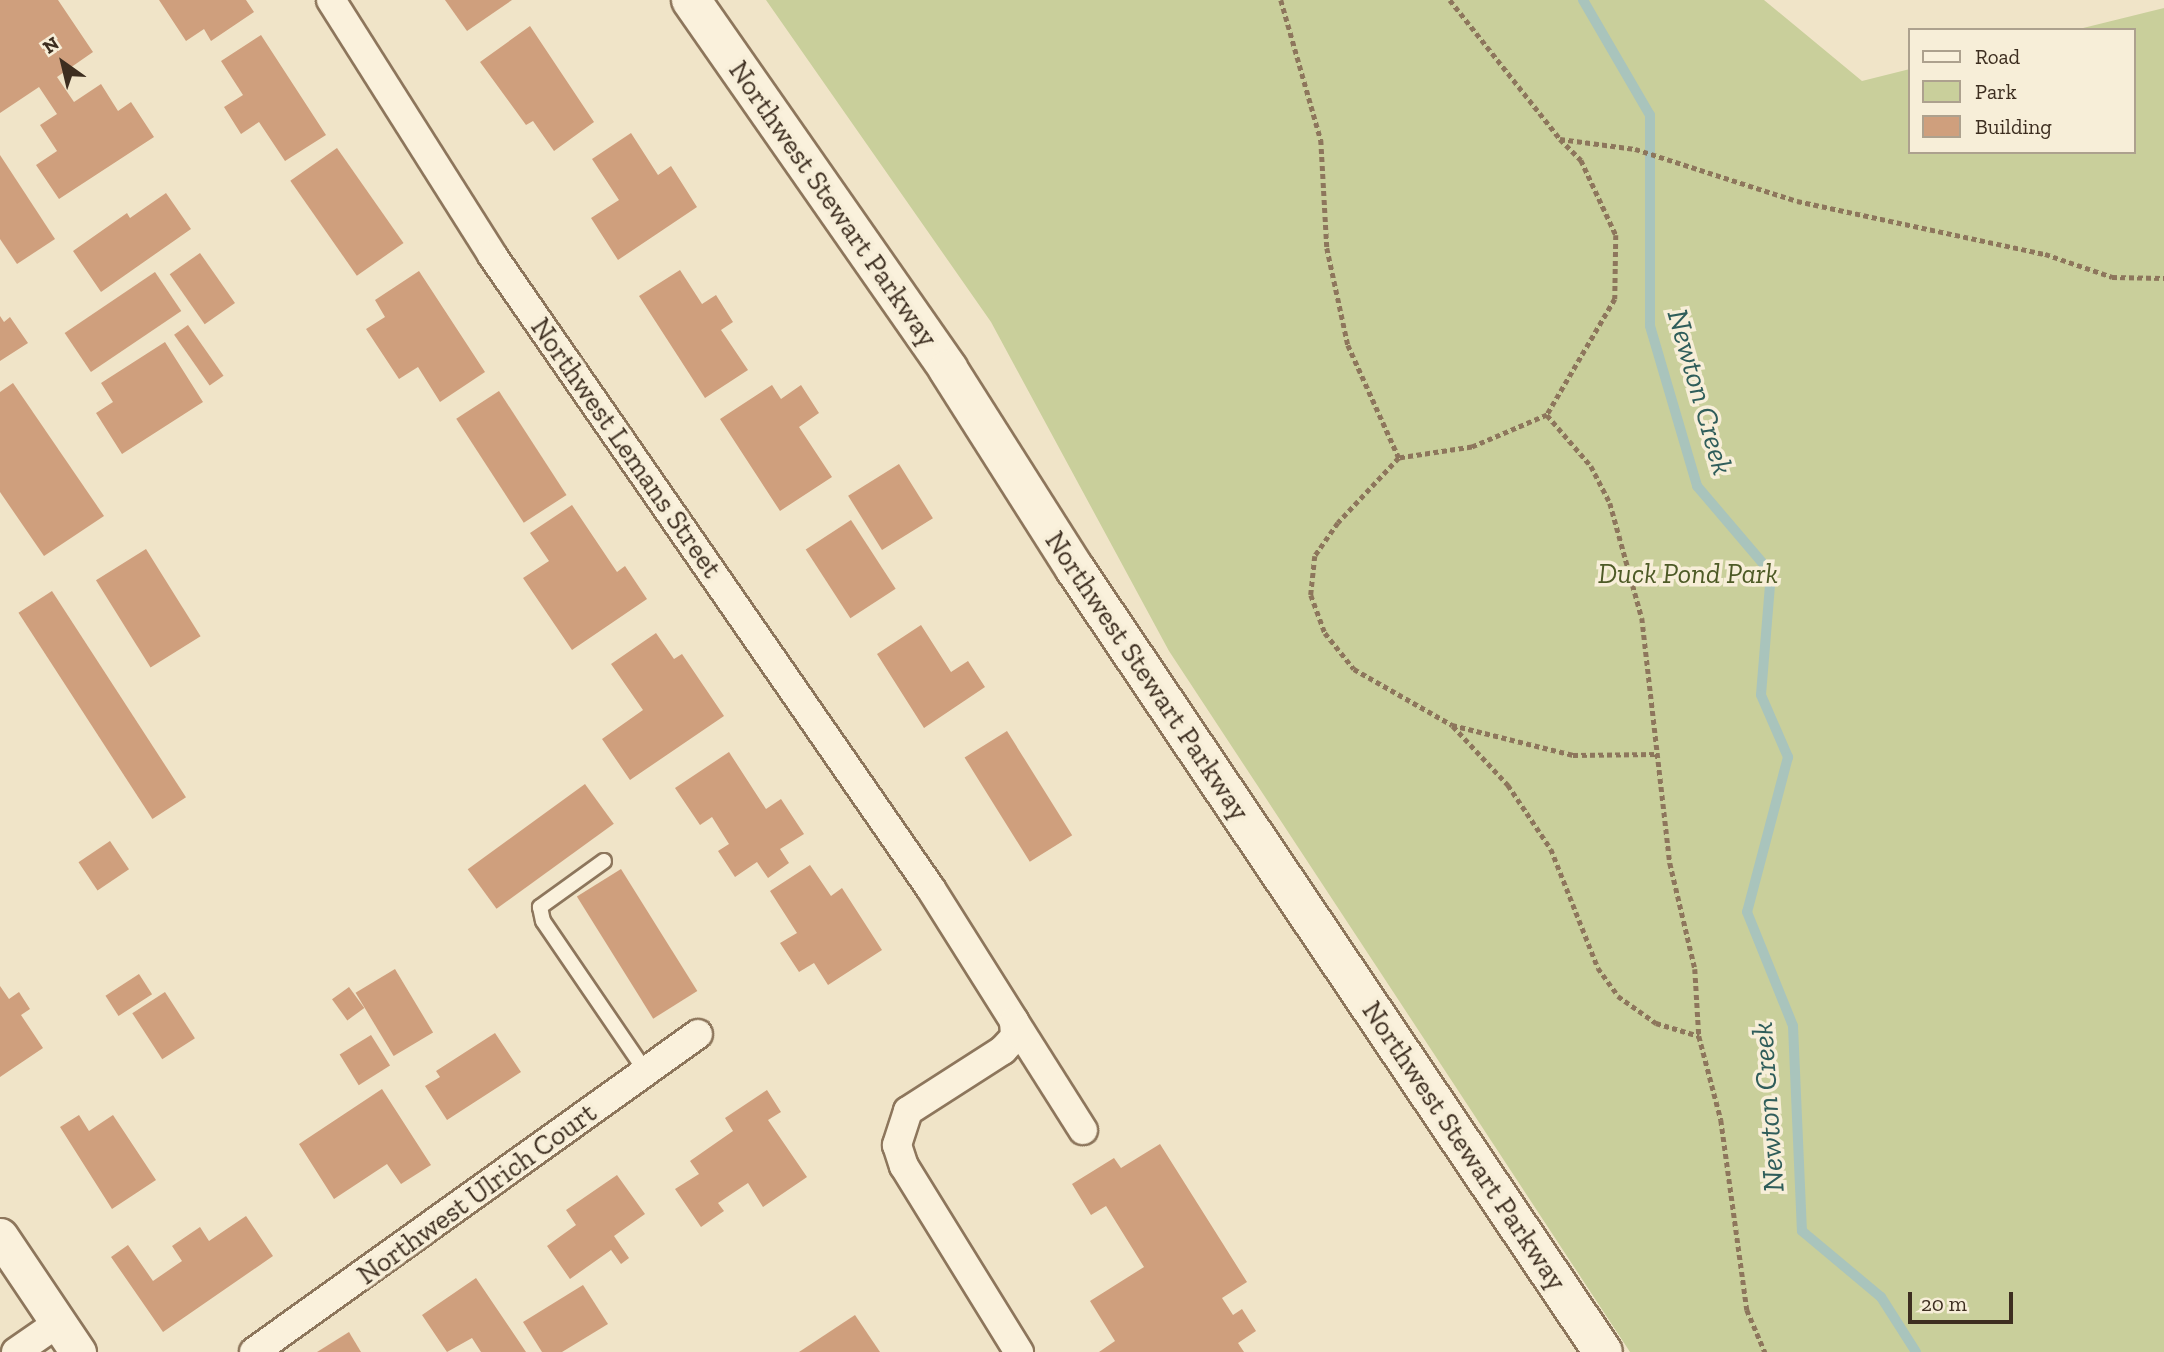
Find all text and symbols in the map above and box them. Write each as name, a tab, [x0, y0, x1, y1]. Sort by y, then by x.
north arrow	[28, 28, 98, 98]
legend	[1909, 28, 2136, 154]
text: N	[39, 32, 63, 59]
text: Road	[1975, 44, 2020, 69]
street label: Northwest Stewart Parkway	[721, 55, 945, 353]
text: Park	[1975, 79, 2017, 104]
text: Building	[1975, 114, 2052, 139]
water label: Newton Creek	[1659, 305, 1741, 479]
street label: Northwest Lemans Street	[523, 312, 729, 584]
street label: Northwest Stewart Parkway	[1038, 525, 1256, 827]
park label: Duck Pond Park	[1598, 557, 1778, 591]
street label: Northwest Stewart Parkway	[1355, 995, 1573, 1297]
water label: Newton Creek	[1744, 1021, 1792, 1193]
street label: Northwest Ulrich Court	[351, 1096, 603, 1292]
scale bar	[1912, 1278, 2017, 1322]
text: 20 m	[1921, 1291, 1967, 1316]

